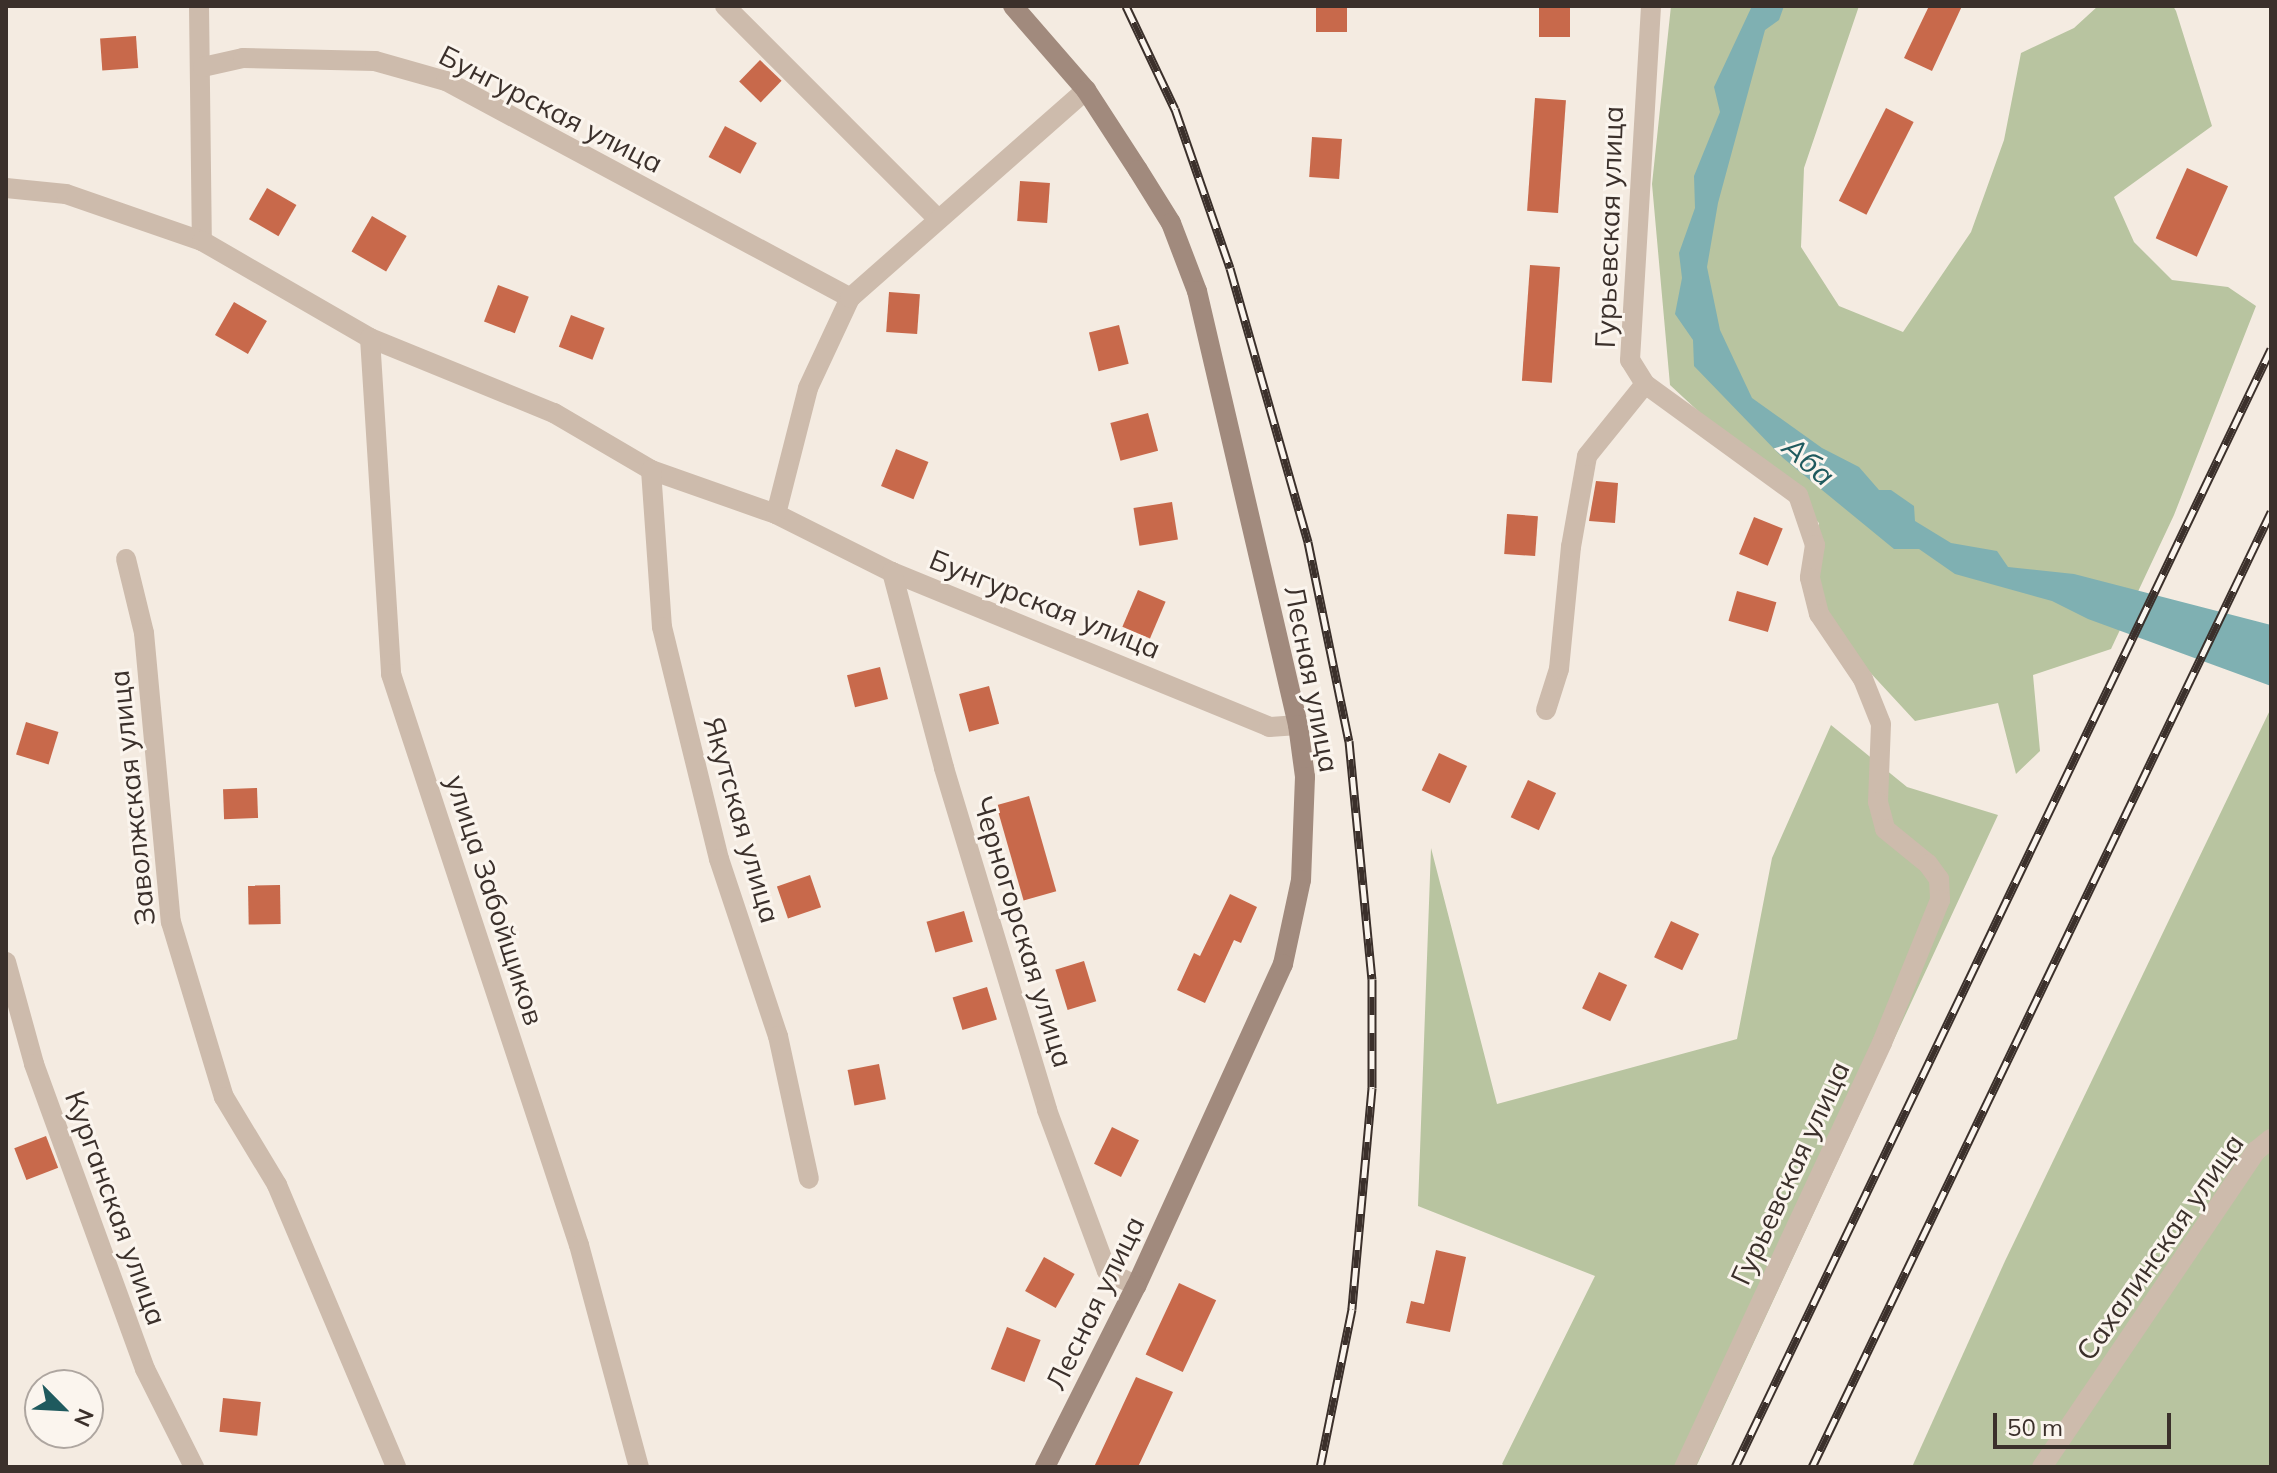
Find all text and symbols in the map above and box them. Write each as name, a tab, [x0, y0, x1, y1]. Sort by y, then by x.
street label: Бунгурская улица	[434, 38, 668, 180]
street label: Гурьевская улица	[1588, 105, 1630, 349]
water label: Аба	[1776, 429, 1842, 493]
street label: Бунгурская улица	[925, 542, 1165, 666]
street label: Лесная улица	[1277, 583, 1347, 775]
street label: Заволжская улица	[102, 669, 162, 927]
street label: Якутская улица	[697, 713, 787, 927]
street label: улица Забойщиков	[439, 771, 551, 1029]
street label: Черногорская улица	[966, 793, 1080, 1071]
street label: Гурьевская улица	[1724, 1056, 1856, 1290]
street label: Курганская улица	[58, 1086, 174, 1330]
street label: Сахалинская улица	[2069, 1127, 2251, 1367]
street label: Лесная улица	[1038, 1211, 1152, 1395]
north arrow	[24, 1369, 104, 1449]
scale bar	[1997, 1397, 2175, 1447]
text: N	[68, 1405, 100, 1431]
text: 50 m	[2007, 1412, 2063, 1442]

